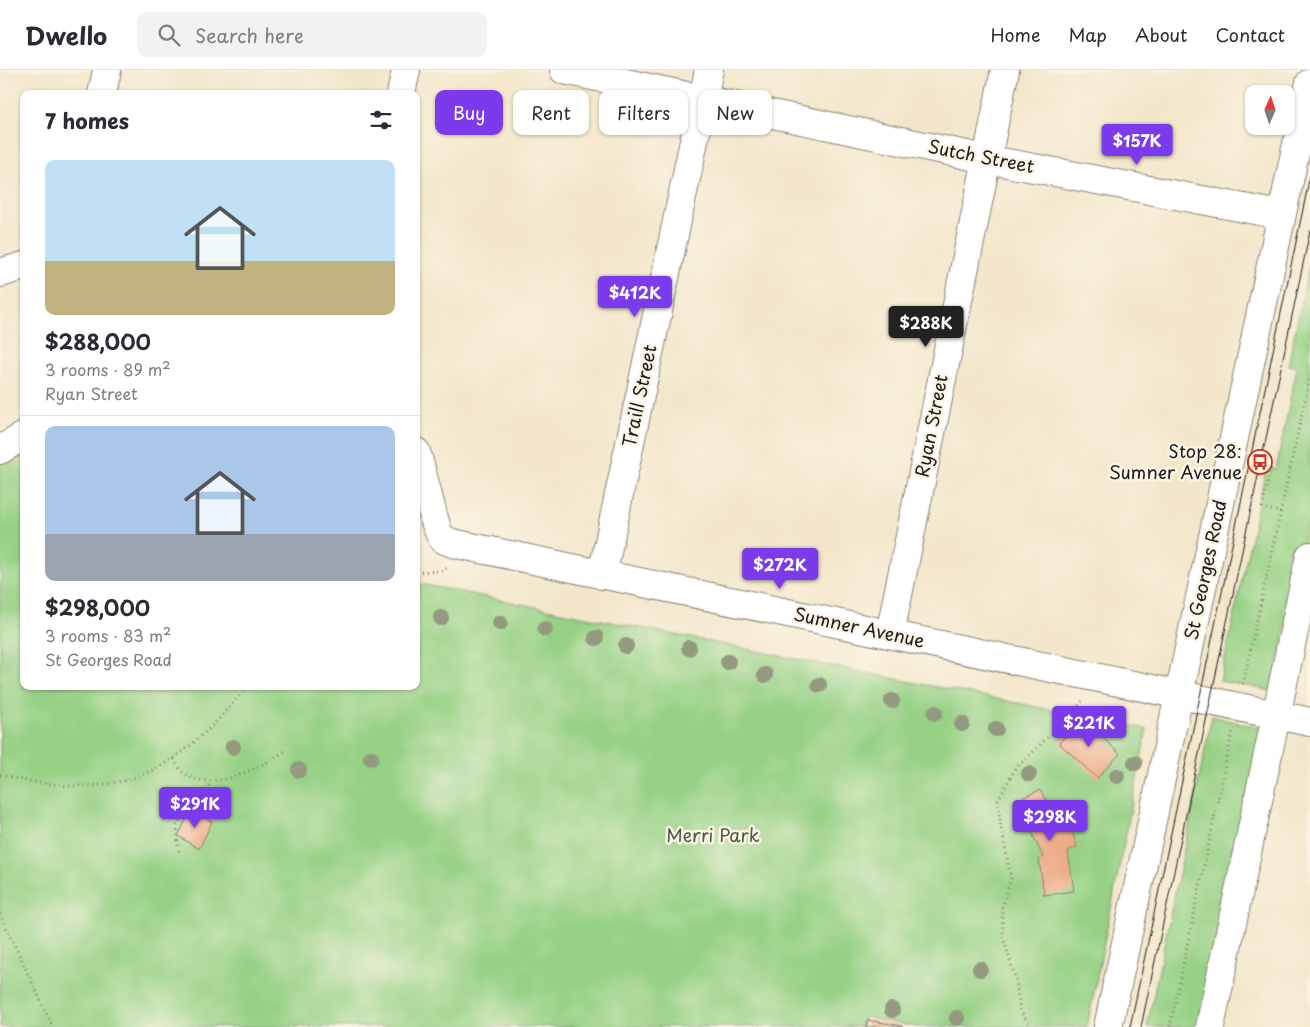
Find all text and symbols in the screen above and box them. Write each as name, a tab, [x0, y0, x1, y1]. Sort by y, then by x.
search box	[137, 12, 487, 57]
text: Dwello	[25, 17, 107, 53]
icon: search	[155, 21, 183, 49]
text: Search here	[195, 21, 304, 49]
text: Home	[990, 21, 1040, 48]
text: Map	[1068, 21, 1107, 48]
text: About	[1135, 21, 1187, 48]
text: Contact	[1215, 21, 1285, 48]
north arrow	[1245, 85, 1295, 135]
map controls	[1245, 85, 1295, 135]
chip: Buy	[435, 90, 503, 135]
chip: Rent	[513, 90, 589, 135]
chip: Filters	[599, 90, 688, 135]
chip: New	[698, 90, 772, 135]
text: 7 homes	[45, 104, 129, 136]
icon: filters	[367, 106, 395, 134]
pin: $157K	[1102, 124, 1172, 166]
text: $157K	[1113, 128, 1161, 152]
street label: Sutch Street	[926, 132, 1037, 179]
icon: home	[175, 193, 265, 283]
pin: $412K	[600, 276, 670, 318]
text: $412K	[609, 280, 661, 304]
pin: $288K	[891, 306, 961, 348]
text: $288K	[900, 310, 952, 334]
text: $288,000	[45, 325, 151, 357]
street label: Traill Street	[614, 342, 663, 450]
text: 3 rooms · 89 m²	[45, 357, 170, 381]
street label: Ryan Street	[907, 372, 954, 479]
text: Ryan Street	[45, 381, 138, 405]
place label: Stop 28: Sumner Avenue	[1109, 437, 1242, 485]
bus stop icon: Stop 28: Sumner Avenue	[1247, 449, 1273, 475]
icon: home	[175, 458, 265, 548]
street label: St Georges Road	[1176, 497, 1233, 642]
pin: $272K	[745, 548, 815, 590]
text: $272K	[753, 552, 807, 576]
text: $298,000	[45, 591, 150, 623]
street label: Sumner Avenue	[791, 599, 927, 654]
text: 3 rooms · 83 m²	[45, 623, 171, 647]
text: St Georges Road	[45, 647, 172, 671]
pin: $221K	[1054, 706, 1124, 748]
text: $221K	[1063, 710, 1115, 734]
pin: $291K	[160, 786, 230, 829]
text: $291K	[170, 791, 220, 815]
pin: $298K	[1015, 800, 1085, 842]
text: $298K	[1023, 804, 1077, 828]
park label: Merri Park	[666, 821, 760, 848]

